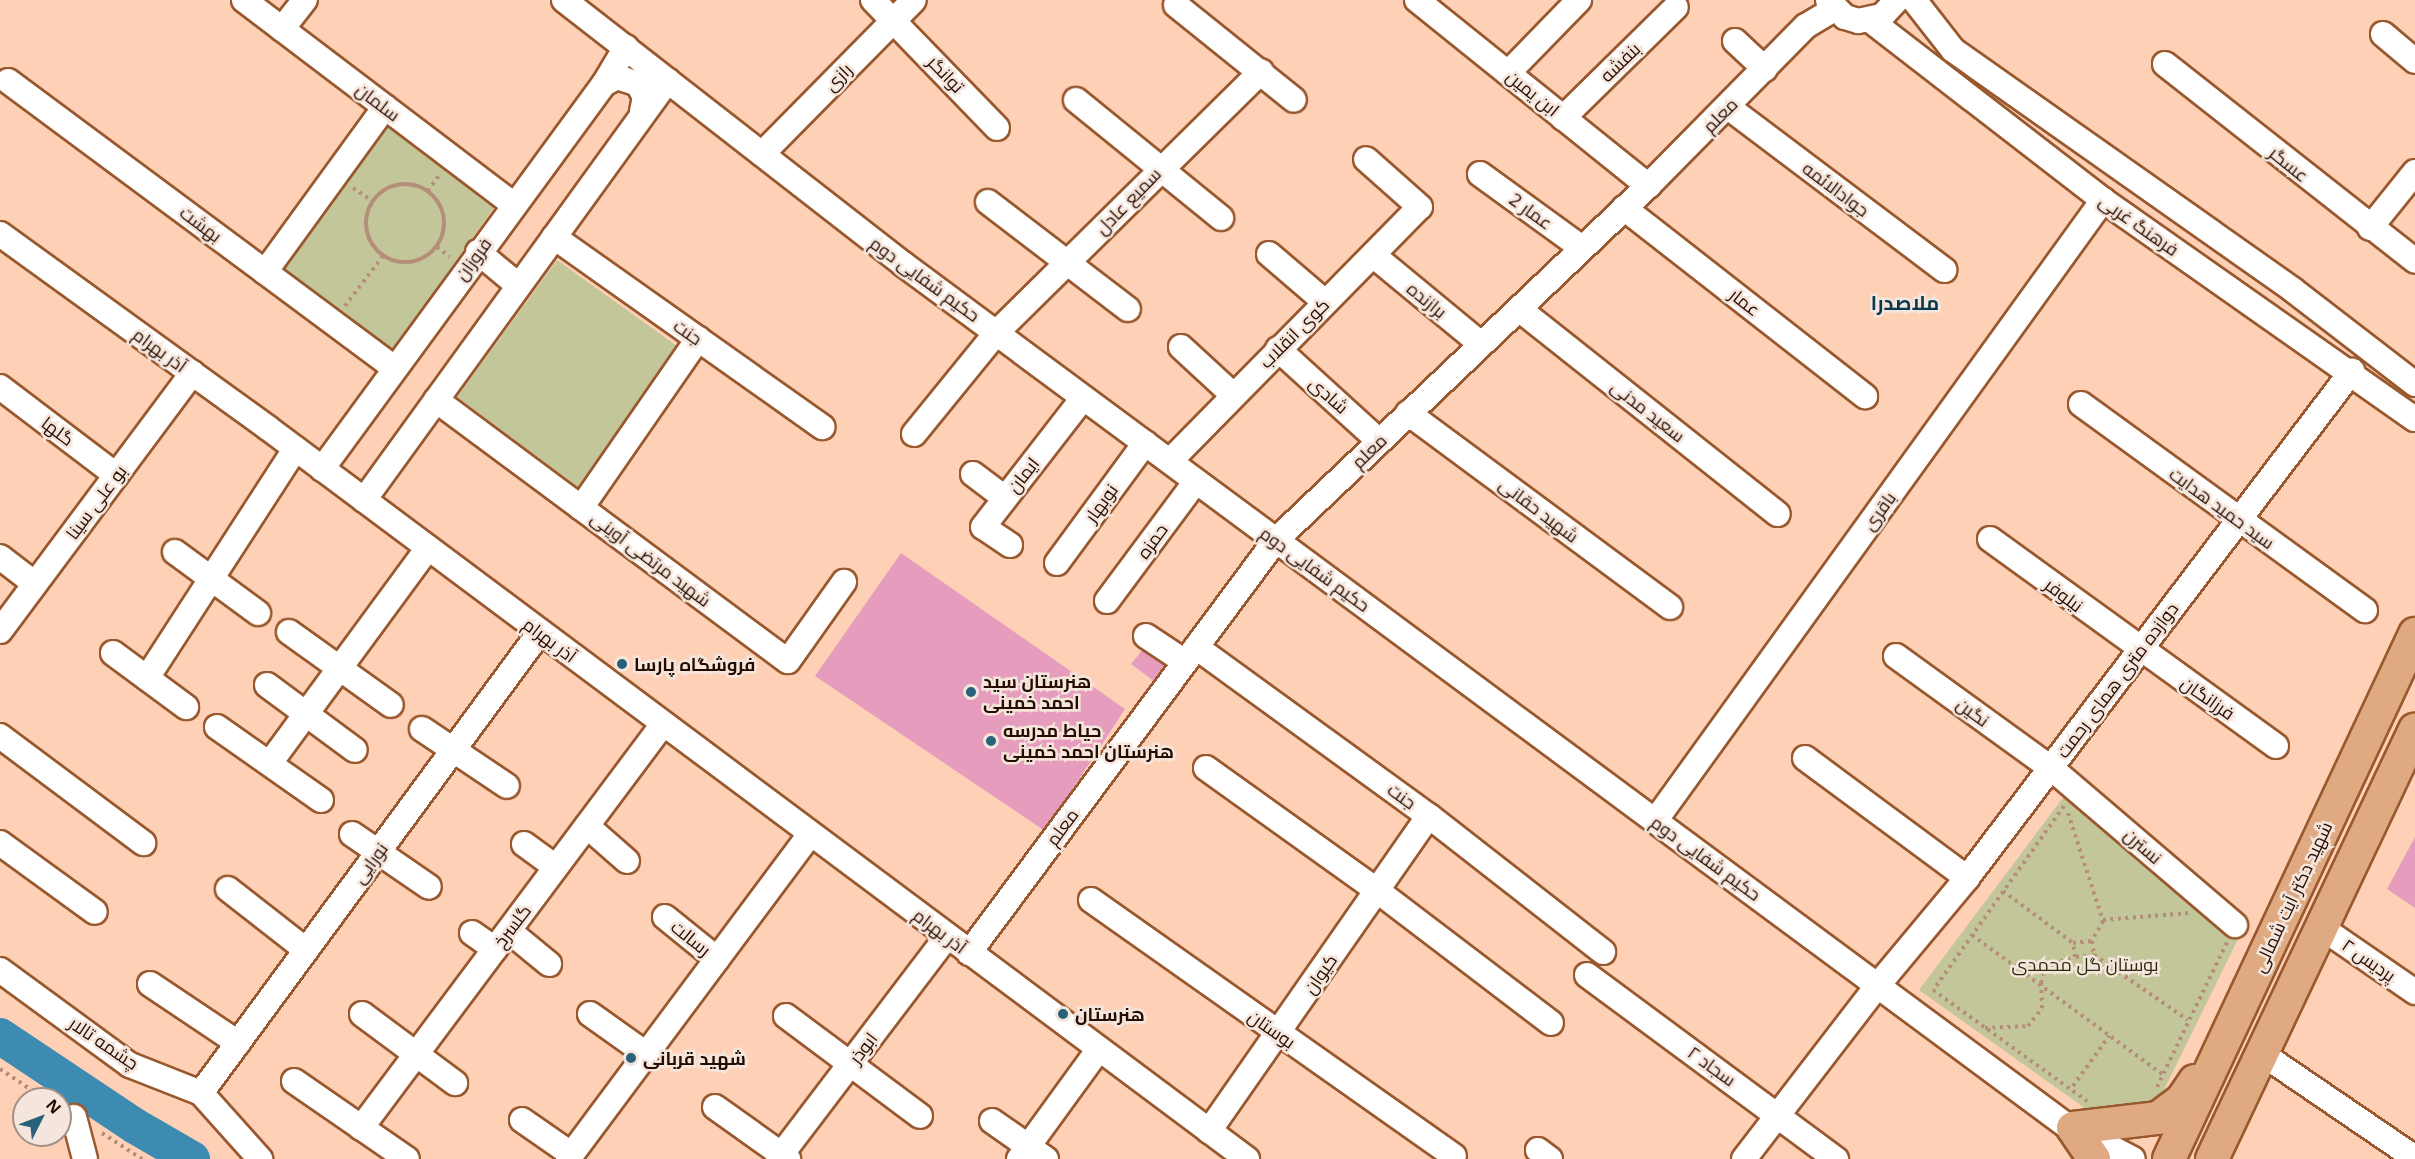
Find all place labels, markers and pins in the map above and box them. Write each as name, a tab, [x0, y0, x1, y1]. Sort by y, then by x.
place label: فروشگاه پارسا	[634, 653, 755, 675]
marker: فروشگاه پارسا	[615, 657, 629, 671]
place label: هنرستان سید احمد خمینی	[983, 671, 1091, 714]
marker: هنرستان سید احمد خمینی	[964, 685, 978, 699]
place label: حیاط مدرسه هنرستان احمد خمینی	[1003, 720, 1174, 762]
marker: حیاط مدرسه هنرستان احمد خمینی	[984, 734, 998, 748]
place label: هنرستان	[1075, 1003, 1145, 1025]
marker: هنرستان	[1056, 1007, 1070, 1021]
place label: شهید قربانی	[643, 1047, 746, 1069]
marker: شهید قربانی	[624, 1051, 638, 1065]

